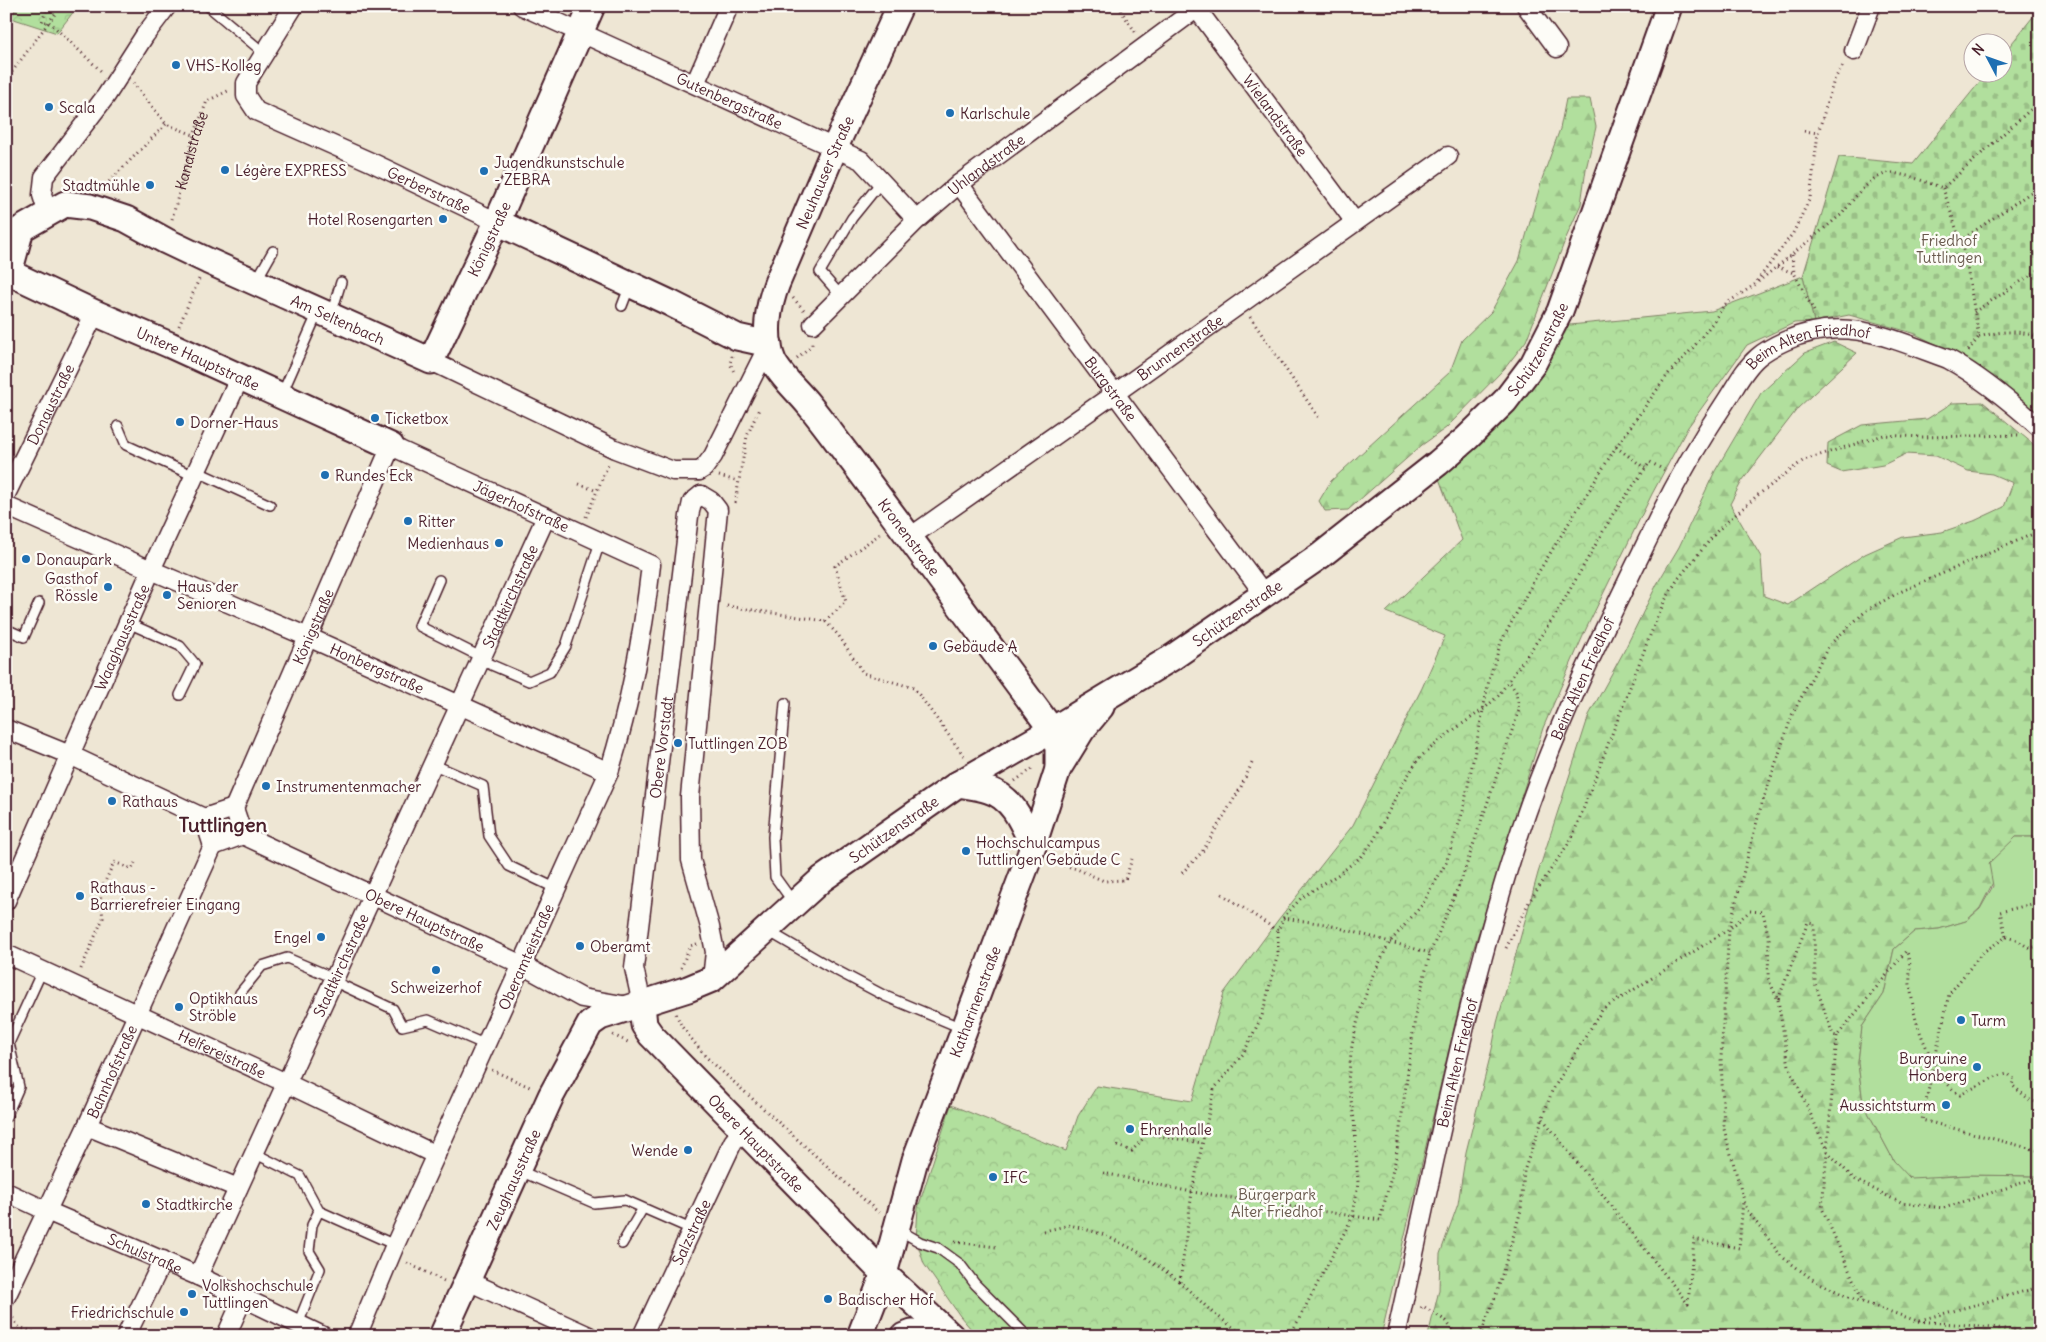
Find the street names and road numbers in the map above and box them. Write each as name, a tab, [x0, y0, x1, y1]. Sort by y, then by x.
street label: Gutenbergstraße	[673, 68, 786, 133]
street label: Wielandstraße	[1239, 70, 1312, 160]
street label: Kanalstraße	[171, 109, 212, 192]
street label: Neuhauser Straße	[792, 113, 858, 232]
street label: Uhlandstraße	[944, 129, 1028, 199]
street label: Gerberstraße	[384, 162, 474, 218]
street label: Königstraße	[463, 198, 514, 279]
street label: Am Seltenbach	[288, 290, 388, 349]
street label: Schützenstraße	[1503, 300, 1572, 399]
street label: Brunnenstraße	[1133, 310, 1227, 384]
street label: Beim Alten Friedhof	[1741, 320, 1873, 373]
street label: Untere Hauptstraße	[134, 322, 263, 394]
street label: Burgstraße	[1081, 353, 1141, 425]
street label: Donaustraße	[22, 361, 78, 448]
street label: Jägerhofstraße	[470, 476, 572, 536]
street label: Kronenstraße	[874, 495, 944, 579]
street label: Stadtkirchstraße	[478, 541, 542, 651]
street label: Schützenstraße	[1188, 576, 1286, 651]
street label: Waaghausstraße	[90, 581, 153, 693]
street label: Königstraße	[288, 586, 338, 667]
street label: Beim Alten Friedhof	[1546, 613, 1619, 743]
street label: Honbergstraße	[327, 639, 427, 697]
street label: Obere Vorstadt	[645, 695, 676, 800]
street label: Schützenstraße	[845, 791, 942, 867]
street label: Obere Hauptstraße	[362, 884, 488, 956]
street label: Oberamteistraße	[494, 901, 558, 1013]
street label: Stadtkirchstraße	[309, 910, 372, 1020]
street label: Katharinenstraße	[945, 943, 1004, 1060]
street label: Beim Alten Friedhof	[1432, 995, 1482, 1129]
street label: Bahnhofstraße	[82, 1022, 141, 1121]
street label: Helfereistraße	[175, 1025, 269, 1082]
street label: Obere Hauptstraße	[704, 1090, 808, 1196]
street label: Zeughausstraße	[482, 1126, 544, 1233]
street label: Salzstraße	[667, 1196, 714, 1268]
street label: Schulstraße	[105, 1229, 185, 1278]

